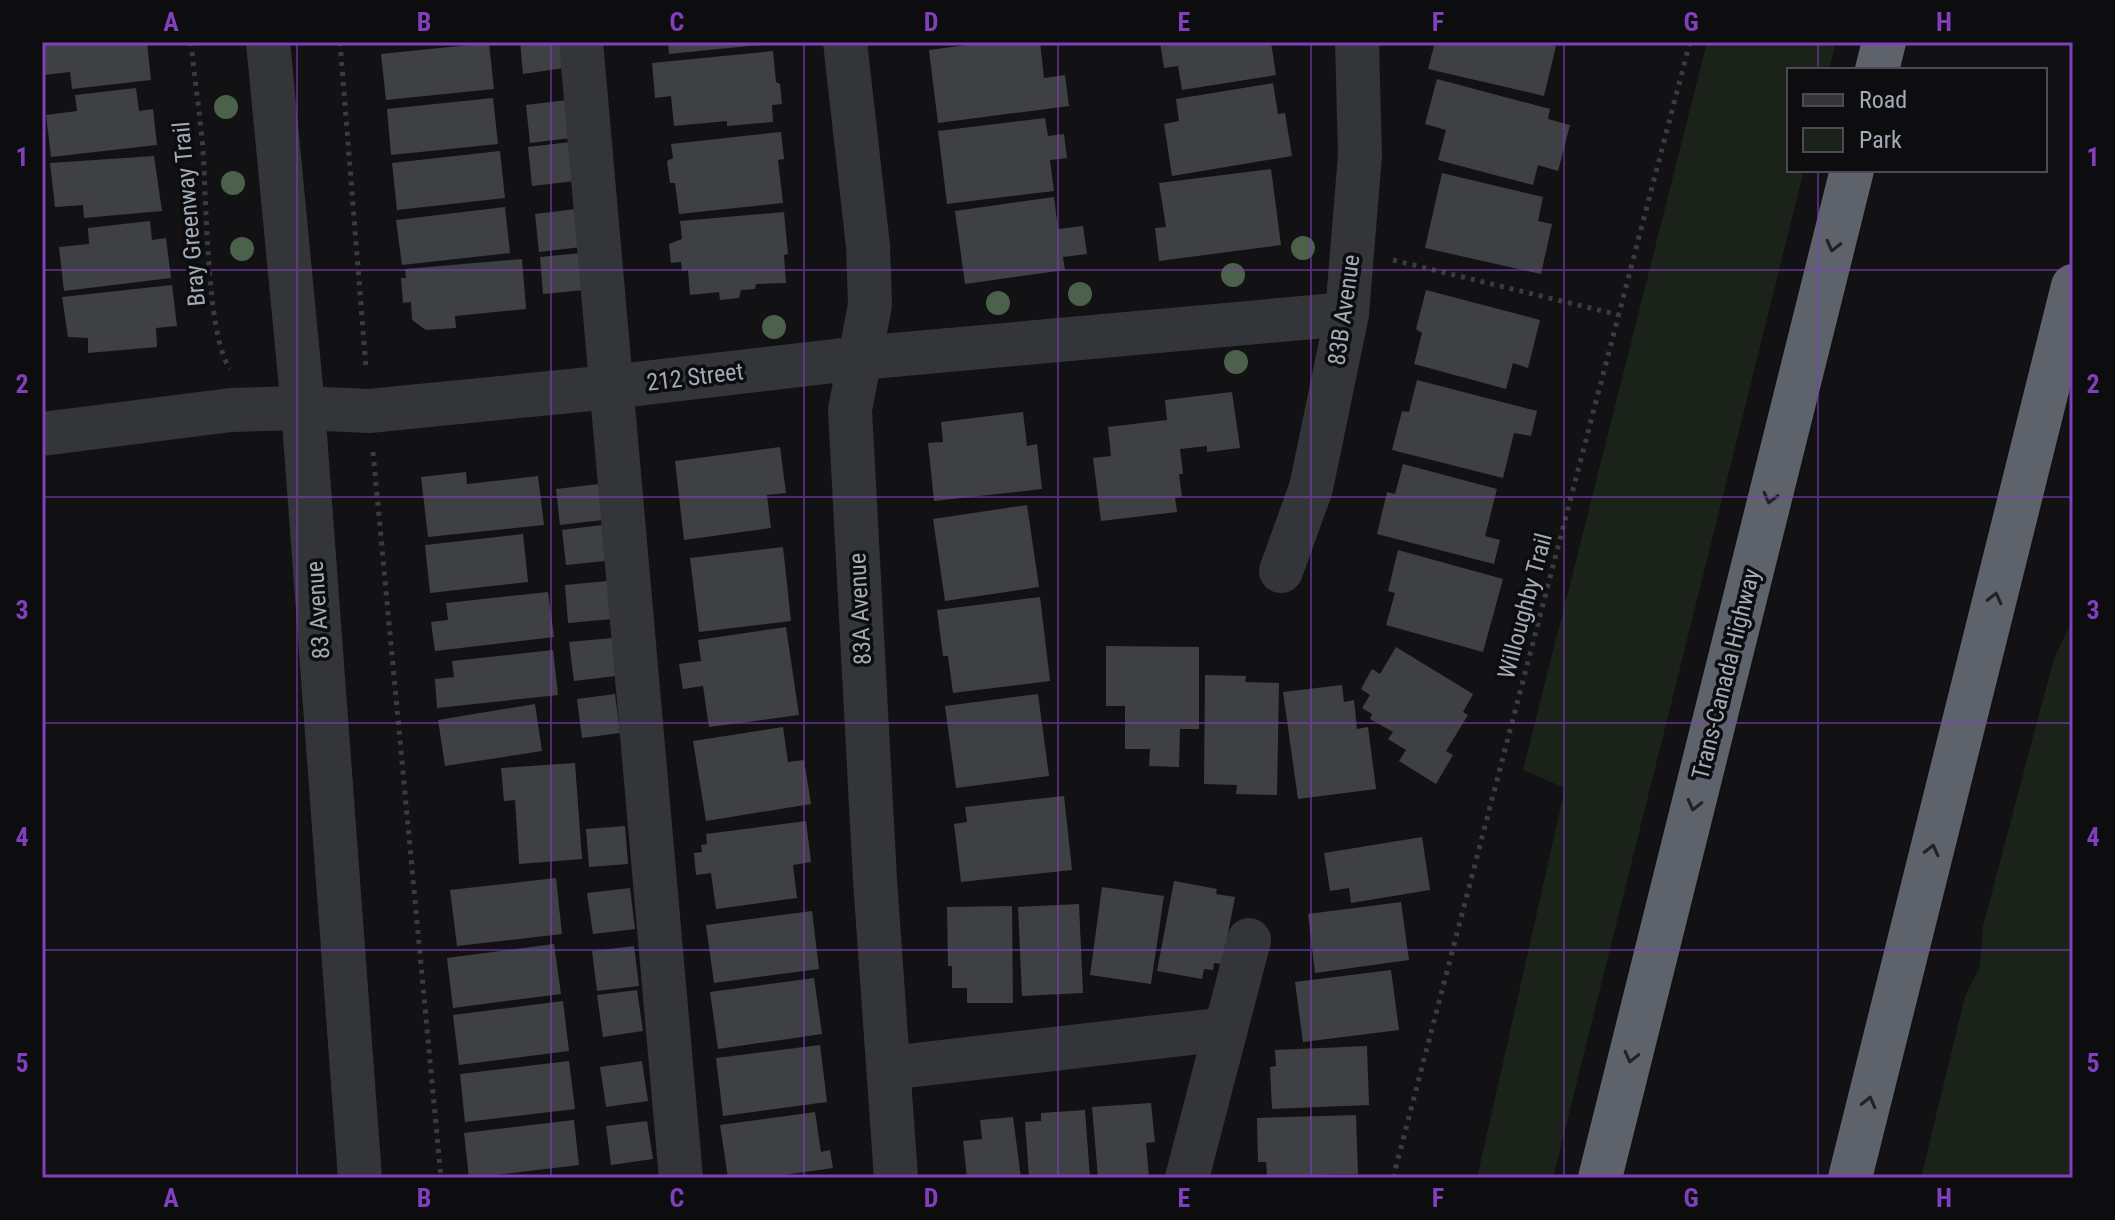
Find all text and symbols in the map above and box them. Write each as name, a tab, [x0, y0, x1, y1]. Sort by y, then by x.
text: A	[163, 7, 179, 37]
text: B	[417, 7, 431, 37]
text: C	[670, 7, 685, 37]
text: D	[924, 7, 938, 37]
text: E	[1178, 7, 1191, 37]
text: F	[1432, 7, 1444, 37]
text: G	[1683, 7, 1699, 37]
text: H	[1936, 7, 1952, 37]
legend	[1787, 68, 2047, 172]
text: Road	[1859, 86, 1907, 114]
street label: Bray Greenway Trail	[167, 121, 211, 307]
text: Park	[1859, 126, 1902, 154]
text: 1	[15, 142, 29, 172]
text: 1	[2086, 142, 2100, 172]
one-way arrow	[1825, 238, 1842, 252]
street label: 83B Avenue	[1322, 253, 1366, 367]
street label: 212 Street	[645, 357, 745, 397]
text: 2	[15, 369, 29, 399]
text: 2	[2086, 369, 2100, 399]
one-way arrow	[1762, 491, 1779, 504]
street label: Willoughby Trail	[1492, 530, 1558, 682]
street label: 83A Avenue	[843, 552, 877, 666]
street label: 83 Avenue	[301, 560, 335, 660]
street label: Trans-Canada Highway	[1686, 566, 1766, 782]
one-way arrow	[1986, 591, 2003, 605]
text: 3	[15, 595, 29, 625]
text: 3	[2086, 595, 2100, 625]
one-way arrow	[1686, 797, 1703, 811]
text: 4	[15, 822, 29, 852]
text: 4	[2086, 822, 2100, 852]
one-way arrow	[1923, 844, 1940, 858]
text: 5	[15, 1048, 29, 1078]
text: 5	[2086, 1048, 2100, 1078]
one-way arrow	[1623, 1049, 1640, 1063]
one-way arrow	[1859, 1096, 1876, 1110]
text: A	[163, 1183, 179, 1213]
text: B	[417, 1183, 431, 1213]
text: C	[670, 1183, 685, 1213]
text: D	[924, 1183, 938, 1213]
text: E	[1178, 1183, 1191, 1213]
text: F	[1432, 1183, 1444, 1213]
text: G	[1683, 1183, 1699, 1213]
text: H	[1936, 1183, 1952, 1213]

